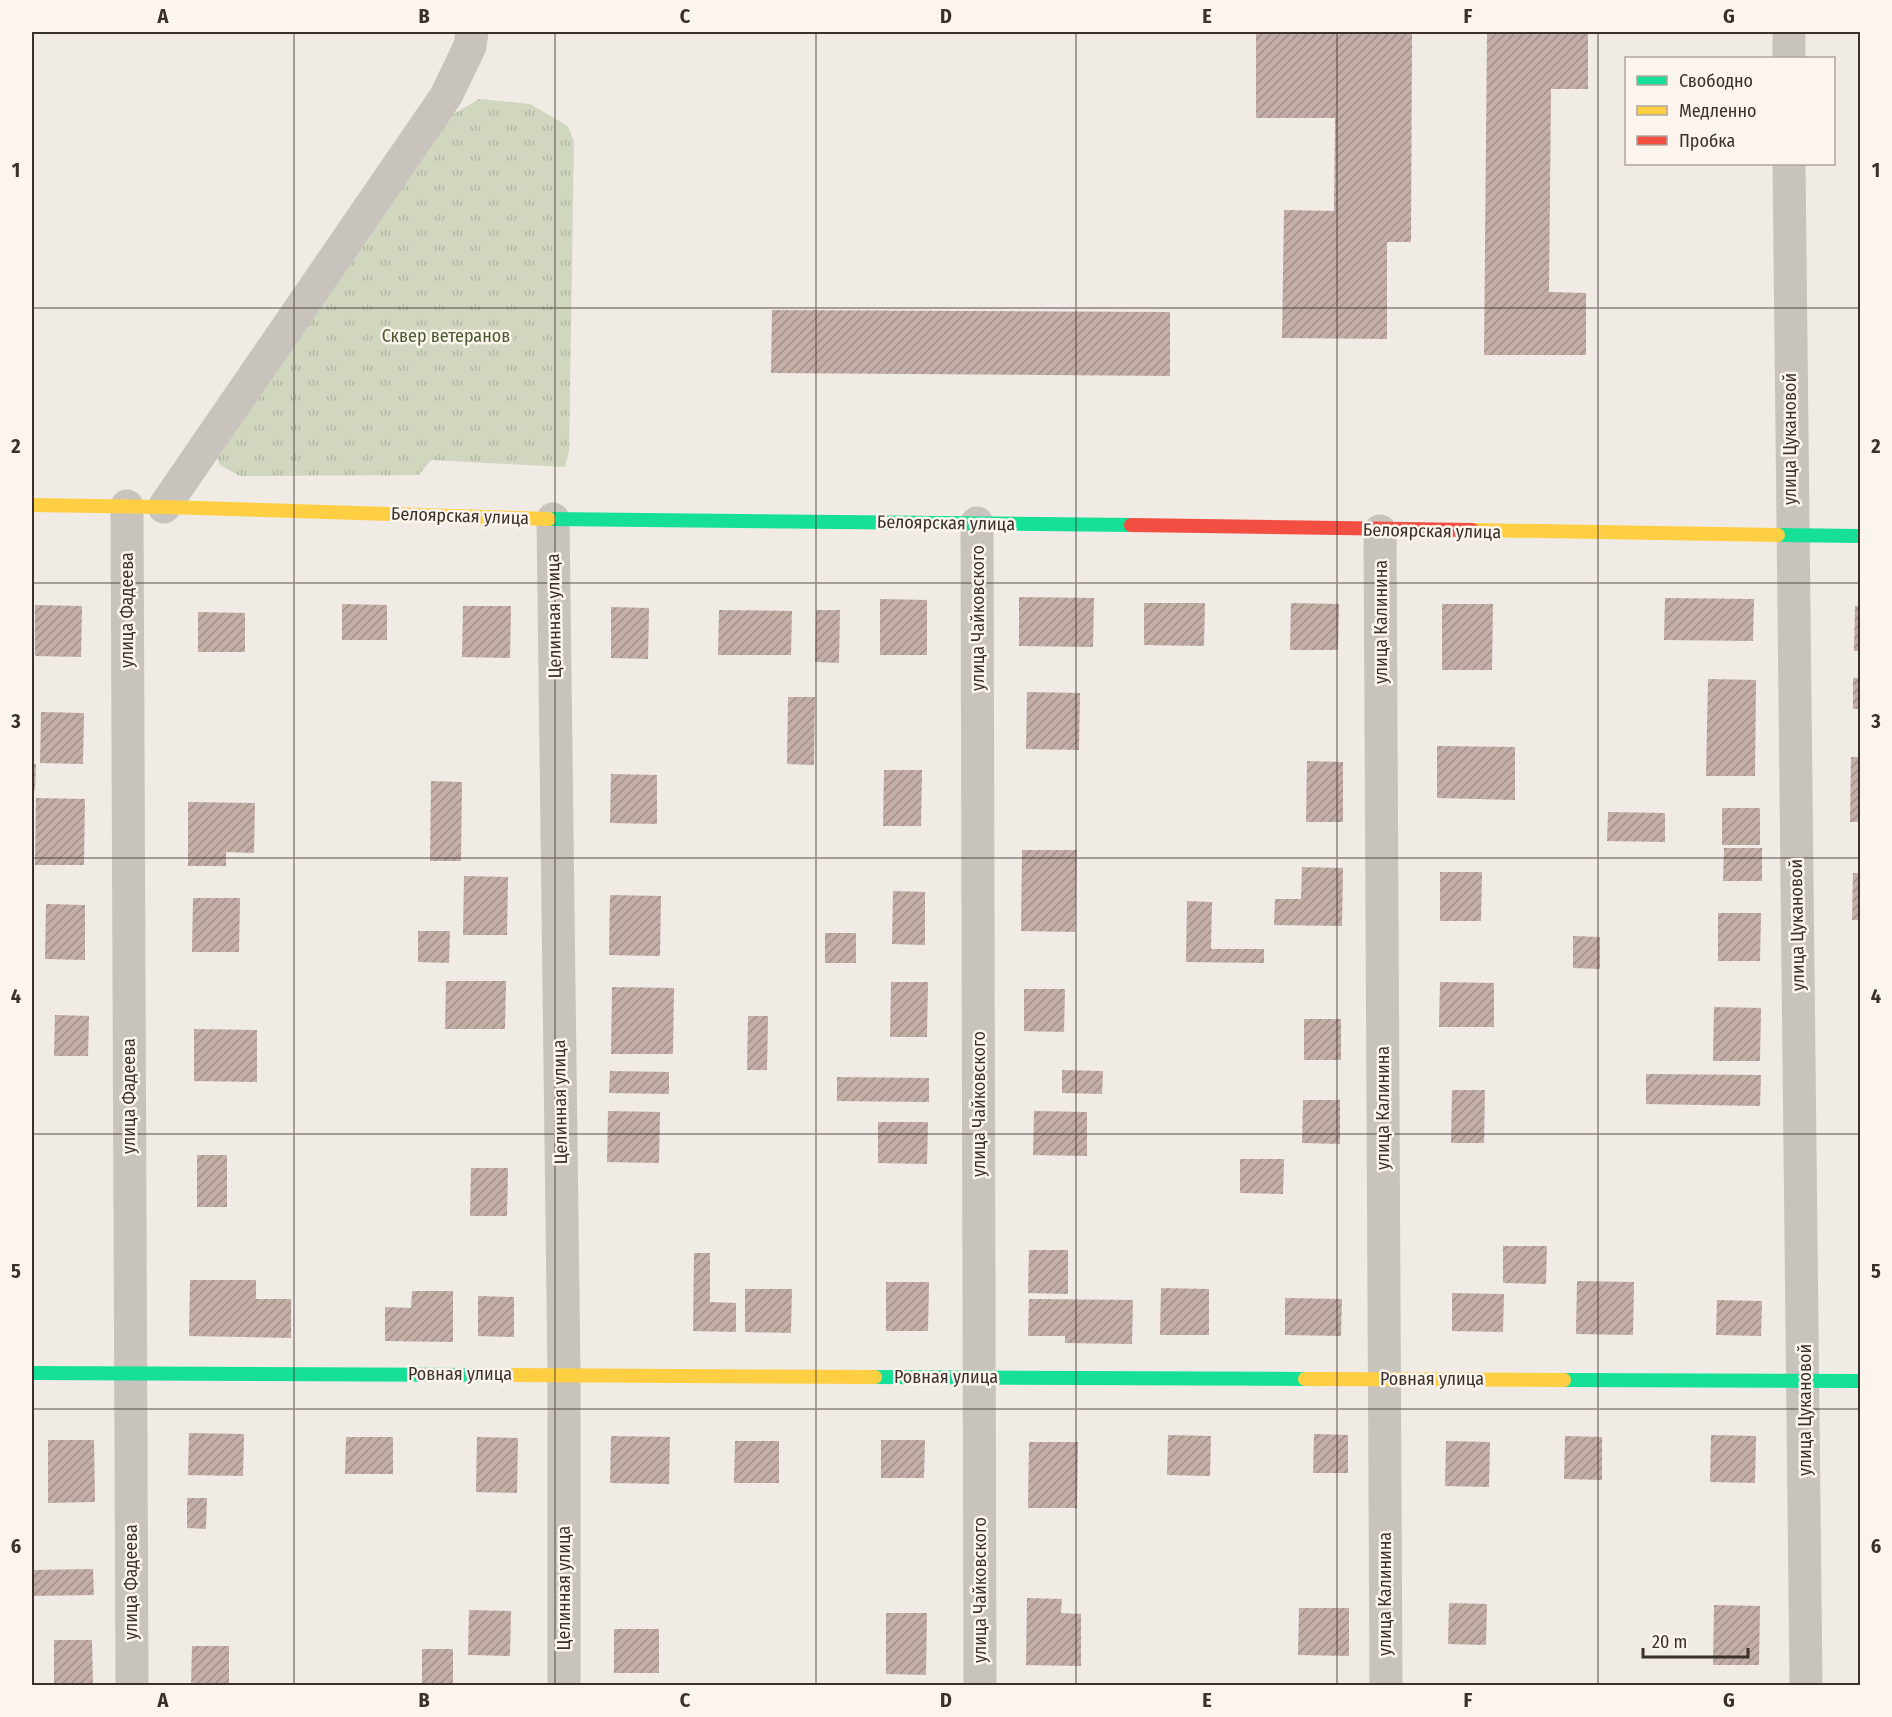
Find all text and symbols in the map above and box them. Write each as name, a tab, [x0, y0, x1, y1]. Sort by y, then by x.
text: A	[157, 4, 170, 28]
text: B	[418, 4, 430, 28]
text: C	[680, 4, 691, 28]
text: D	[940, 4, 952, 28]
text: E	[1202, 4, 1212, 28]
text: F	[1464, 4, 1473, 28]
text: G	[1723, 4, 1735, 28]
legend	[1625, 57, 1835, 165]
text: Свободно	[1679, 70, 1753, 92]
text: Медленно	[1679, 100, 1757, 122]
text: Пробка	[1679, 130, 1735, 152]
text: 1	[12, 158, 20, 182]
text: 1	[1872, 158, 1880, 182]
park label: Сквер ветеранов	[382, 325, 510, 347]
street label: улица Цукановой	[1779, 373, 1801, 505]
text: 2	[10, 434, 21, 458]
text: 2	[1870, 434, 1881, 458]
street label: Белоярская улица	[391, 503, 530, 529]
street label: Белоярская улица	[877, 511, 1015, 535]
street label: Белоярская улица	[1363, 519, 1501, 543]
street label: улица Чайковского	[967, 545, 989, 691]
street label: улица Фадеева	[116, 552, 138, 668]
street label: Целинная улица	[542, 553, 566, 679]
street label: улица Калинина	[1370, 560, 1392, 684]
text: 3	[10, 709, 21, 733]
text: 3	[1870, 709, 1881, 733]
street label: улица Цукановой	[1785, 859, 1809, 991]
text: 4	[11, 984, 21, 1008]
text: 4	[1871, 984, 1881, 1008]
street label: улица Чайковского	[968, 1031, 990, 1177]
street label: улица Фадеева	[118, 1038, 140, 1154]
street label: Целинная улица	[548, 1039, 572, 1165]
street label: улица Калинина	[1372, 1046, 1394, 1170]
text: 5	[11, 1259, 21, 1283]
text: 5	[1871, 1259, 1881, 1283]
street label: улица Цукановой	[1794, 1344, 1816, 1476]
street label: Ровная улица	[408, 1363, 512, 1385]
street label: Ровная улица	[894, 1366, 998, 1388]
street label: Ровная улица	[1380, 1368, 1484, 1390]
street label: улица Чайковского	[969, 1517, 991, 1663]
street label: улица Фадеева	[120, 1524, 142, 1640]
street label: Целинная улица	[553, 1525, 575, 1650]
street label: улица Калинина	[1374, 1532, 1396, 1656]
text: 6	[11, 1534, 21, 1558]
text: 6	[1871, 1534, 1881, 1558]
scale bar	[1643, 1621, 1748, 1659]
text: 20 m	[1652, 1631, 1687, 1653]
text: A	[157, 1688, 170, 1712]
text: B	[418, 1688, 430, 1712]
text: C	[680, 1688, 691, 1712]
text: D	[940, 1688, 952, 1712]
text: E	[1202, 1688, 1212, 1712]
text: F	[1464, 1688, 1473, 1712]
text: G	[1723, 1688, 1735, 1712]

